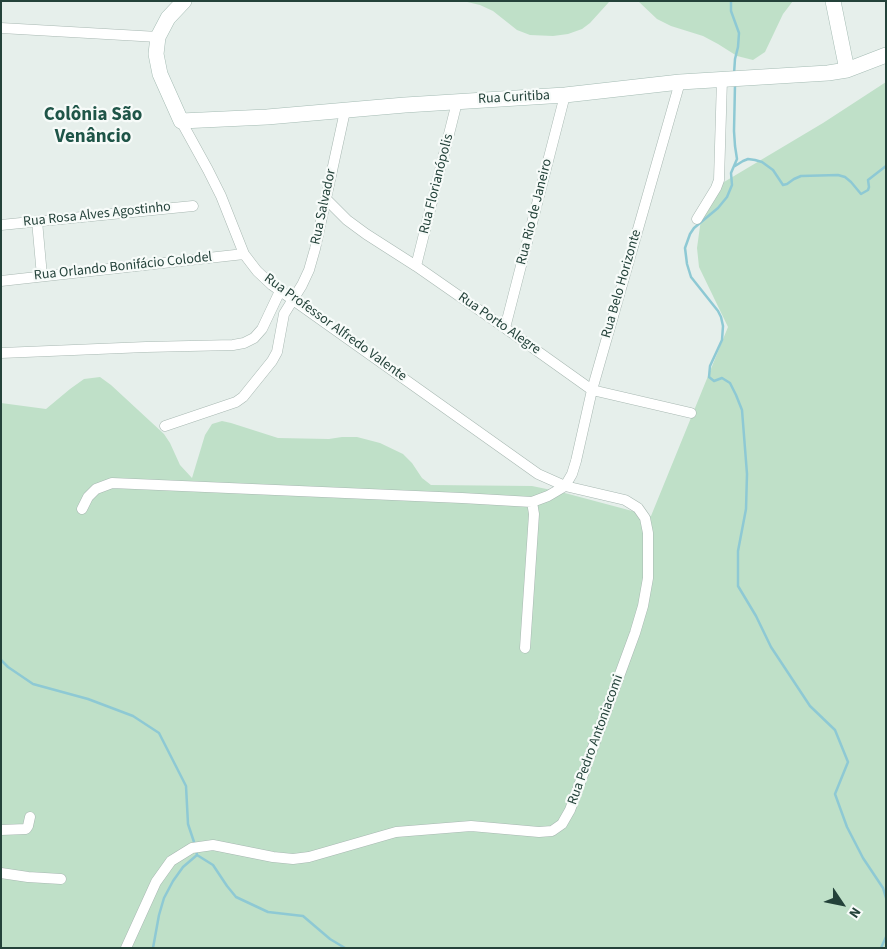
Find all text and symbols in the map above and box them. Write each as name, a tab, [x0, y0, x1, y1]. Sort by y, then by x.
street label: Rua Curitiba	[478, 88, 550, 108]
district label: Colônia São Venâncio	[44, 105, 142, 149]
street label: Rua Florianópolis	[416, 132, 458, 236]
street label: Rua Rio de Janeiro	[514, 157, 556, 267]
street label: Rua Salvador	[308, 168, 340, 246]
street label: Rua Rosa Alves Agostinho	[22, 199, 172, 231]
street label: Rua Belo Horizonte	[598, 228, 646, 340]
street label: Rua Orlando Bonifácio Colodel	[33, 249, 213, 285]
street label: Rua Professor Alfredo Valente	[260, 271, 410, 385]
street label: Rua Porto Alegre	[454, 289, 544, 359]
street label: Rua Pedro Antoniacomi	[565, 673, 627, 807]
north arrow	[817, 879, 867, 929]
text: N	[844, 903, 865, 922]

